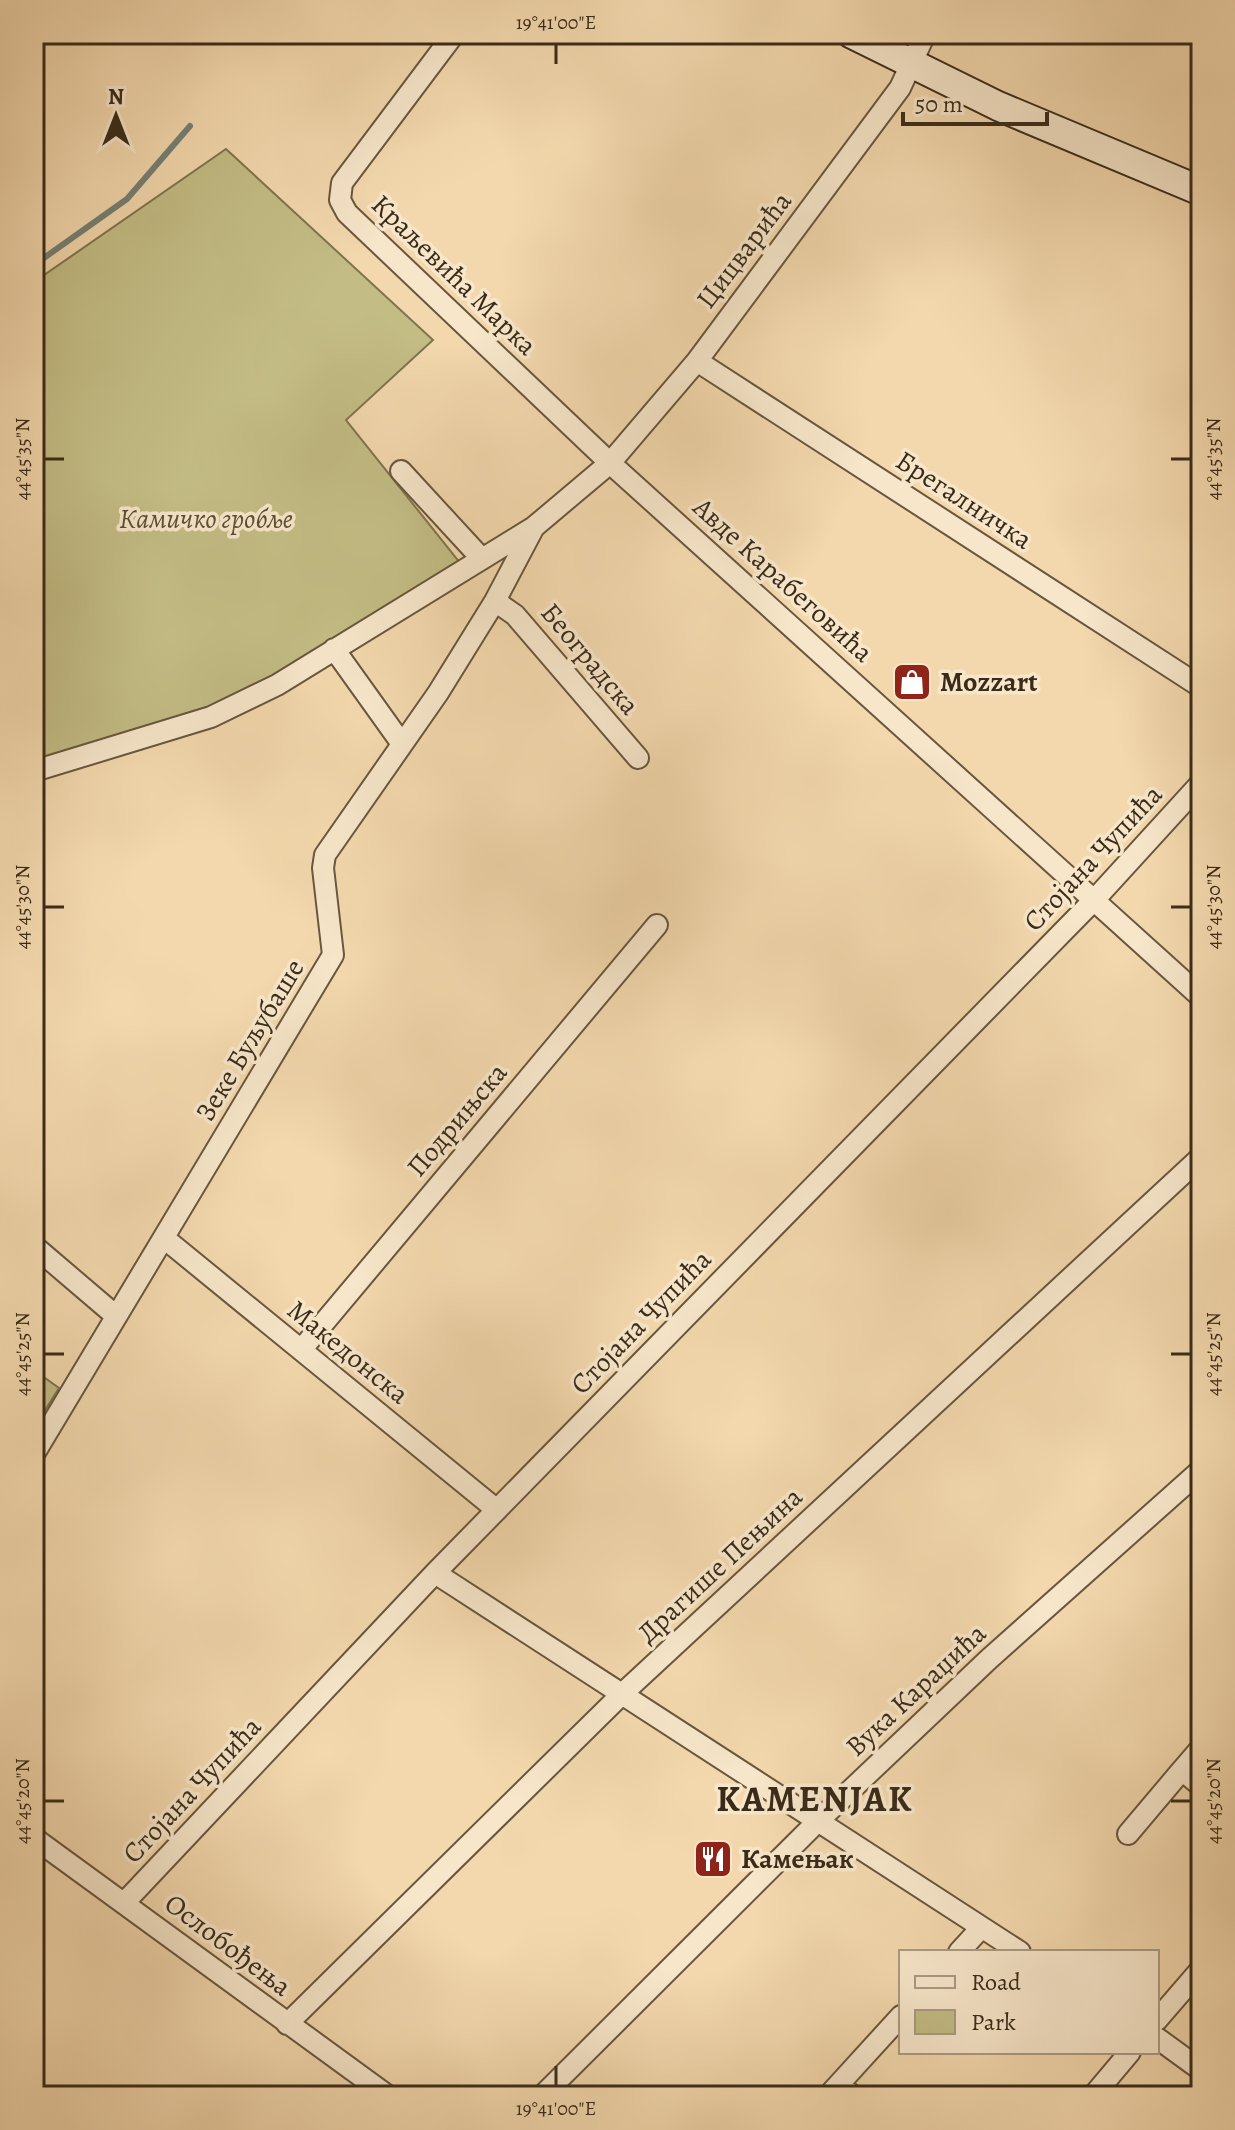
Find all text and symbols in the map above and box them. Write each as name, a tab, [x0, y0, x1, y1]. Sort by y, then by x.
text: 19°41'00"E	[516, 9, 596, 36]
north arrow	[76, 76, 156, 156]
scale bar	[903, 76, 1047, 126]
text: N	[108, 82, 124, 112]
text: 50 m	[915, 88, 963, 120]
street label: Цицварића	[688, 184, 800, 316]
street label: Краљевића Марка	[363, 186, 545, 364]
text: 44°45'35"N	[9, 418, 36, 500]
text: 44°45'35"N	[1200, 418, 1227, 500]
street label: Брегалничка	[888, 442, 1040, 558]
street label: Авде Карабеговића	[684, 488, 881, 671]
park label: Камичко гробље	[119, 500, 293, 538]
street label: Београдска	[532, 595, 648, 723]
shop icon: Mozzart	[891, 661, 933, 703]
place label: Mozzart	[940, 663, 1038, 701]
street label: Стојана Чупића	[1015, 776, 1171, 940]
text: 44°45'30"N	[9, 865, 36, 949]
text: 44°45'30"N	[1200, 865, 1227, 949]
street label: Зеке Буљубаше	[187, 952, 313, 1128]
street label: Подрињска	[398, 1055, 516, 1185]
street label: Стојана Чупића	[562, 1241, 720, 1403]
street label: Македонска	[279, 1291, 417, 1413]
text: 44°45'25"N	[9, 1312, 36, 1396]
text: 44°45'25"N	[1200, 1312, 1227, 1396]
street label: Драгише Пењина	[629, 1478, 811, 1652]
street label: Вука Караџића	[837, 1615, 995, 1765]
street label: Стојана Чупића	[114, 1708, 270, 1872]
text: 44°45'20"N	[9, 1758, 36, 1844]
text: 44°45'20"N	[1200, 1758, 1227, 1844]
district label: KAMENJAK	[716, 1774, 914, 1823]
restaurant icon: Камењак	[692, 1838, 734, 1880]
place label: Камењак	[741, 1840, 854, 1878]
street label: Ослобођења	[157, 1885, 299, 2005]
legend	[899, 1950, 1159, 2054]
text: Road	[971, 1966, 1021, 1998]
text: Park	[971, 2006, 1016, 2038]
text: 19°41'00"E	[516, 2095, 596, 2122]

